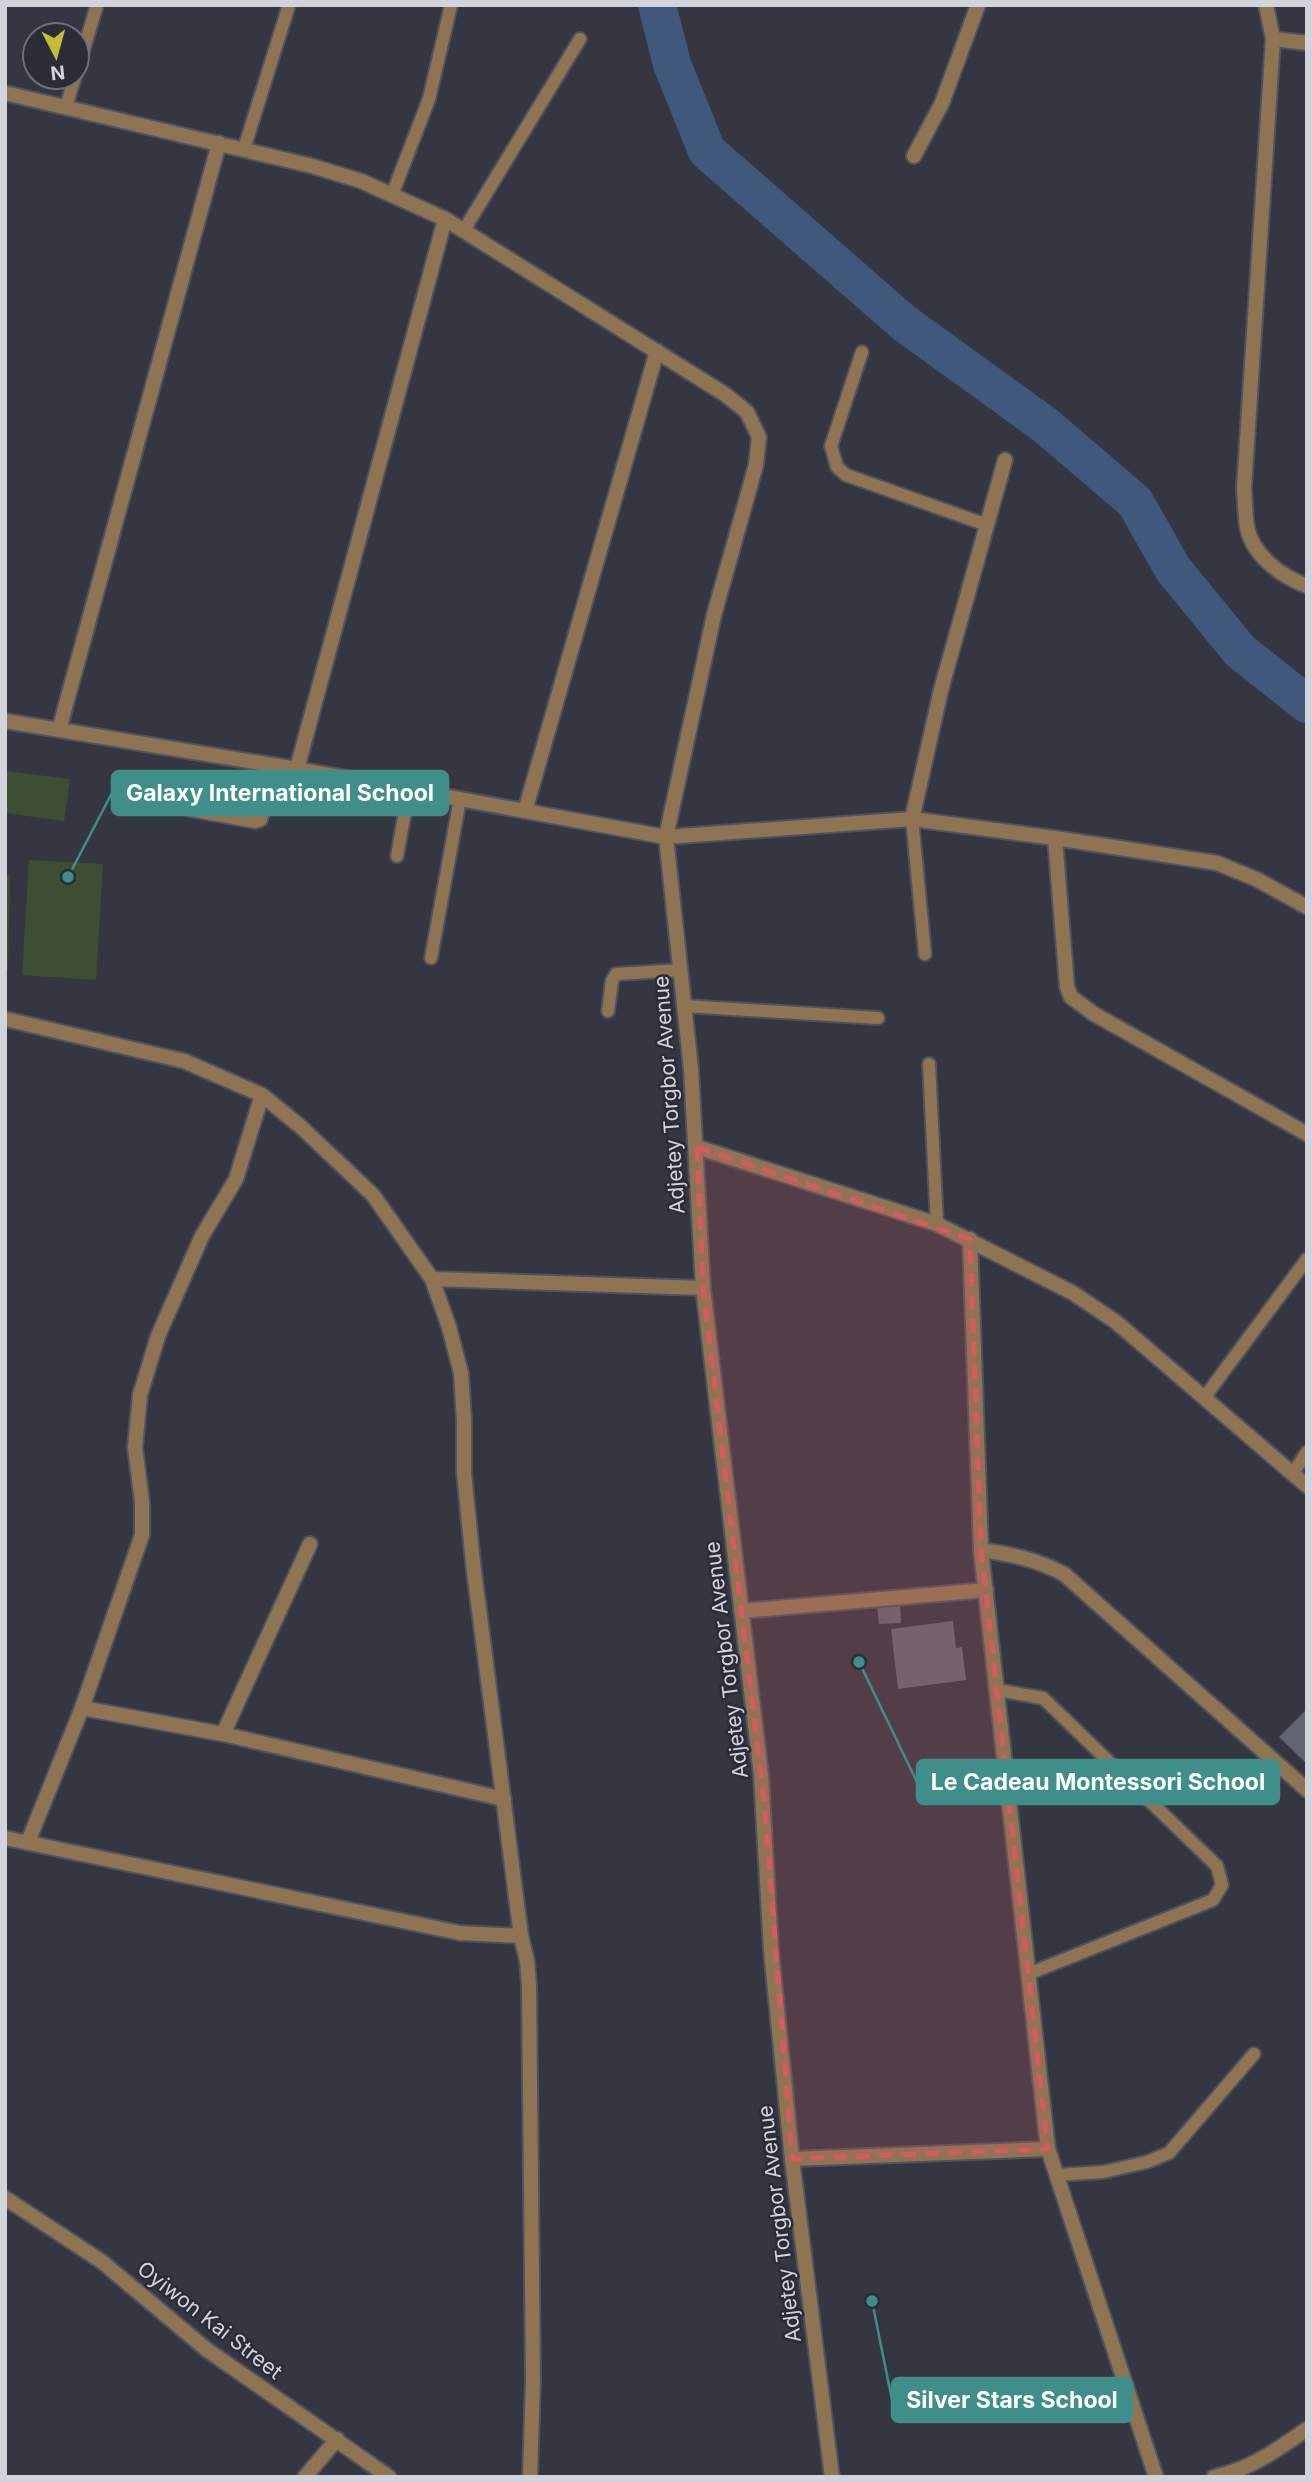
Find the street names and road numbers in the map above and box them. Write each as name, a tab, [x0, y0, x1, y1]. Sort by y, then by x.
street label: Adjetey Torgbor Avenue	[648, 975, 690, 1215]
street label: Adjetey Torgbor Avenue	[699, 1540, 753, 1780]
street label: Adjetey Torgbor Avenue	[752, 2104, 806, 2344]
street label: Oyiwon Kai Street	[133, 2256, 287, 2384]

